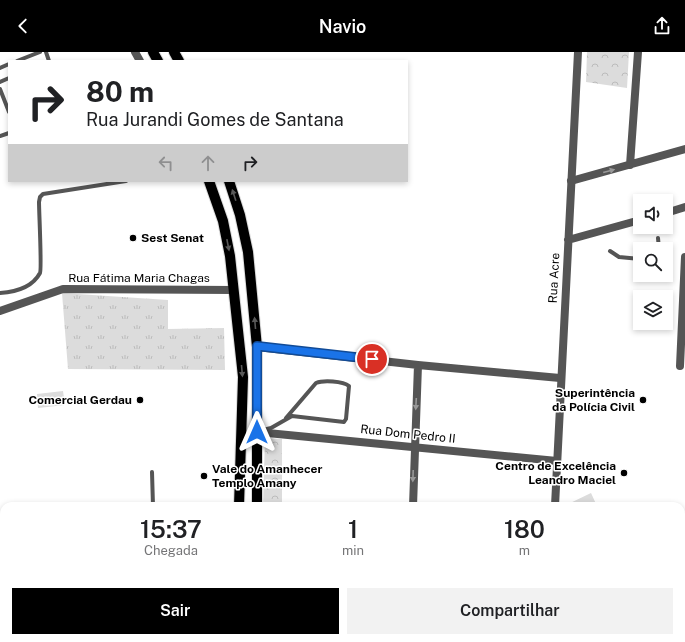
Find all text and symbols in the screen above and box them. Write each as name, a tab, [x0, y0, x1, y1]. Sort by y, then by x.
icon: back	[12, 15, 34, 37]
icon: share	[651, 15, 673, 37]
text: Navio	[319, 16, 366, 37]
text: 80 m	[86, 75, 154, 108]
icon: right	[20, 76, 72, 128]
text: Rua Jurandi Gomes de Santana	[86, 109, 344, 130]
icon: left	[155, 152, 177, 174]
icon: ahead	[197, 152, 219, 174]
icon: right	[239, 152, 261, 174]
one-way arrow	[602, 167, 615, 173]
one-way arrow	[230, 189, 236, 201]
map controls	[633, 194, 673, 330]
button: sound	[633, 194, 673, 234]
place label: Sest Senat	[141, 231, 204, 245]
marker: Sest Senat	[128, 233, 138, 243]
one-way arrow	[225, 239, 231, 251]
button: search	[633, 242, 673, 282]
street label: Rua Acre	[546, 252, 562, 304]
street label: Rua Fátima Maria Chagas	[68, 271, 210, 285]
button: layers	[633, 290, 673, 330]
one-way arrow	[252, 317, 258, 329]
pin	[355, 342, 389, 376]
icon: arrive	[361, 348, 383, 370]
one-way arrow	[239, 365, 245, 377]
place label: Superintência da Polícia Civil	[552, 386, 635, 414]
place label: Comercial Gerdau	[28, 393, 132, 407]
marker: Comercial Gerdau	[135, 395, 145, 405]
marker: Superintência da Polícia Civil	[638, 395, 648, 405]
one-way arrow	[413, 398, 420, 410]
position arrow	[236, 411, 278, 453]
street label: Rua Dom Pedro II	[360, 422, 456, 446]
place label: Centro de Excelência Leandro Maciel	[495, 459, 616, 487]
place label: Vale do Amanhecer Templo Amany	[212, 462, 322, 490]
marker: Centro de Excelência Leandro Maciel	[619, 468, 629, 478]
one-way arrow	[410, 470, 417, 482]
marker: Vale do Amanhecer Templo Amany	[199, 471, 209, 481]
text: 15:37	[140, 515, 202, 543]
text: 1	[348, 515, 358, 543]
text: 180	[504, 515, 545, 543]
text: Chegada	[144, 543, 198, 558]
text: min	[342, 543, 364, 558]
text: m	[519, 543, 530, 558]
button: Sair	[12, 588, 339, 634]
button: Compartilhar	[347, 588, 673, 634]

